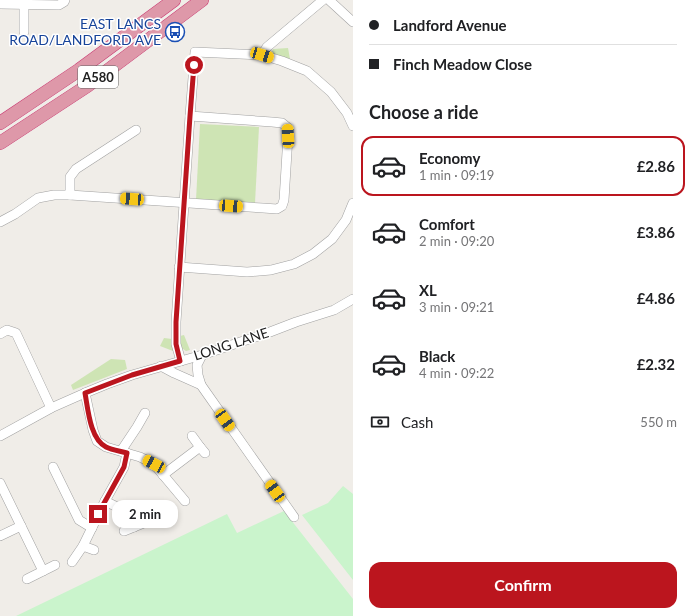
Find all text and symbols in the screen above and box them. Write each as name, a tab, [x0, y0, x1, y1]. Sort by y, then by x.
place label: EAST LANCS ROAD/LANDFORD AVE	[9, 15, 161, 48]
text: Landford Avenue	[393, 16, 507, 34]
bus stop icon: EAST LANCS ROAD/LANDFORD AVE	[164, 21, 186, 43]
car	[249, 46, 275, 64]
text: Finch Meadow Close	[393, 55, 532, 73]
route start	[185, 56, 203, 74]
road number: A580	[78, 66, 118, 88]
text: Choose a ride	[369, 101, 478, 123]
car	[281, 124, 295, 148]
icon: car	[371, 148, 407, 184]
text: Economy	[419, 149, 480, 167]
text: £2.86	[637, 157, 675, 175]
text: 1 min · 09:19	[419, 167, 494, 183]
car	[120, 192, 144, 206]
car	[219, 199, 243, 213]
icon: car	[371, 214, 407, 250]
text: Comfort	[419, 215, 475, 233]
text: £3.86	[637, 223, 675, 241]
text: 2 min · 09:20	[419, 233, 494, 249]
icon: car	[371, 280, 407, 316]
text: XL	[419, 281, 437, 299]
text: £4.86	[637, 289, 675, 307]
text: 3 min · 09:21	[419, 299, 494, 315]
street label: LONG LANE	[191, 323, 271, 364]
icon: car	[371, 346, 407, 382]
text: Black	[419, 347, 455, 365]
text: £2.32	[637, 355, 675, 373]
text: 4 min · 09:22	[419, 365, 494, 381]
car	[213, 407, 237, 433]
icon: cash	[369, 411, 391, 433]
text: Cash	[401, 413, 433, 431]
text: 550 m	[640, 414, 677, 430]
car	[141, 453, 167, 475]
car	[263, 478, 287, 504]
callout: 2 min	[112, 500, 178, 528]
route end	[89, 505, 107, 523]
text: 2 min	[129, 506, 161, 522]
button: Confirm	[369, 562, 677, 608]

